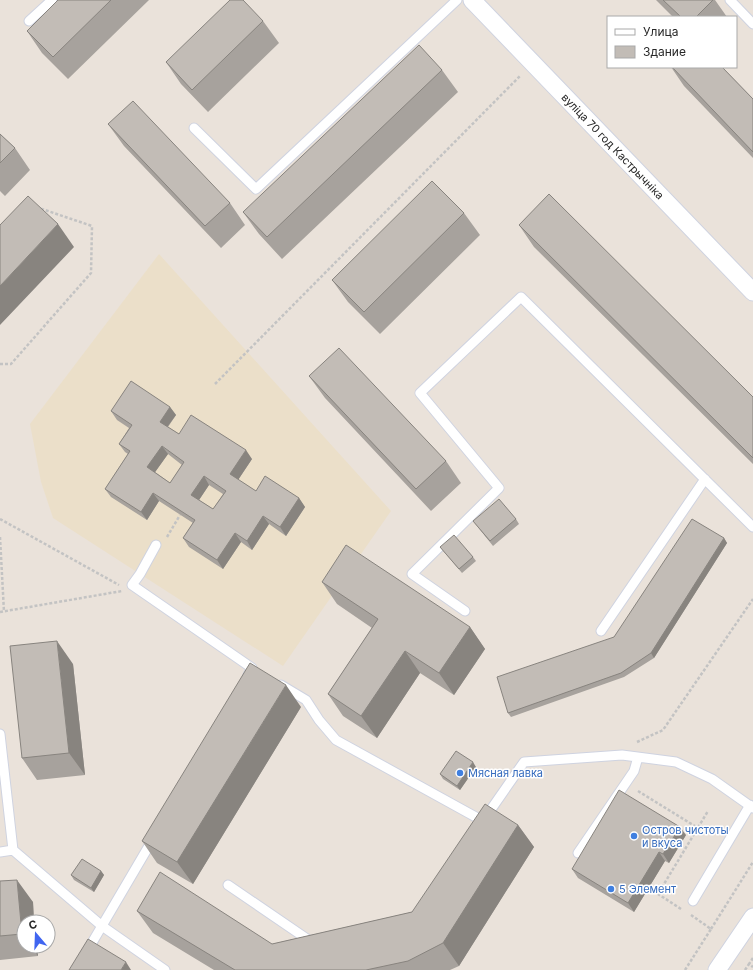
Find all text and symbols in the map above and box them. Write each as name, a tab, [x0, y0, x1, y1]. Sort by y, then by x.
legend	[607, 16, 737, 68]
text: Улица	[643, 24, 678, 39]
text: Здание	[643, 44, 686, 59]
street label: вуліца 70 год Кастрычніка	[559, 90, 667, 202]
place label: Мясная лавка	[468, 766, 543, 780]
marker: Мясная лавка	[455, 768, 465, 778]
place label: Остров чистоты и вкуса	[642, 823, 729, 850]
marker: Остров чистоты и вкуса	[629, 831, 639, 841]
place label: 5 Элемент	[619, 882, 677, 896]
marker: 5 Элемент	[606, 884, 616, 894]
north arrow	[16, 914, 56, 954]
text: С	[27, 917, 39, 932]

